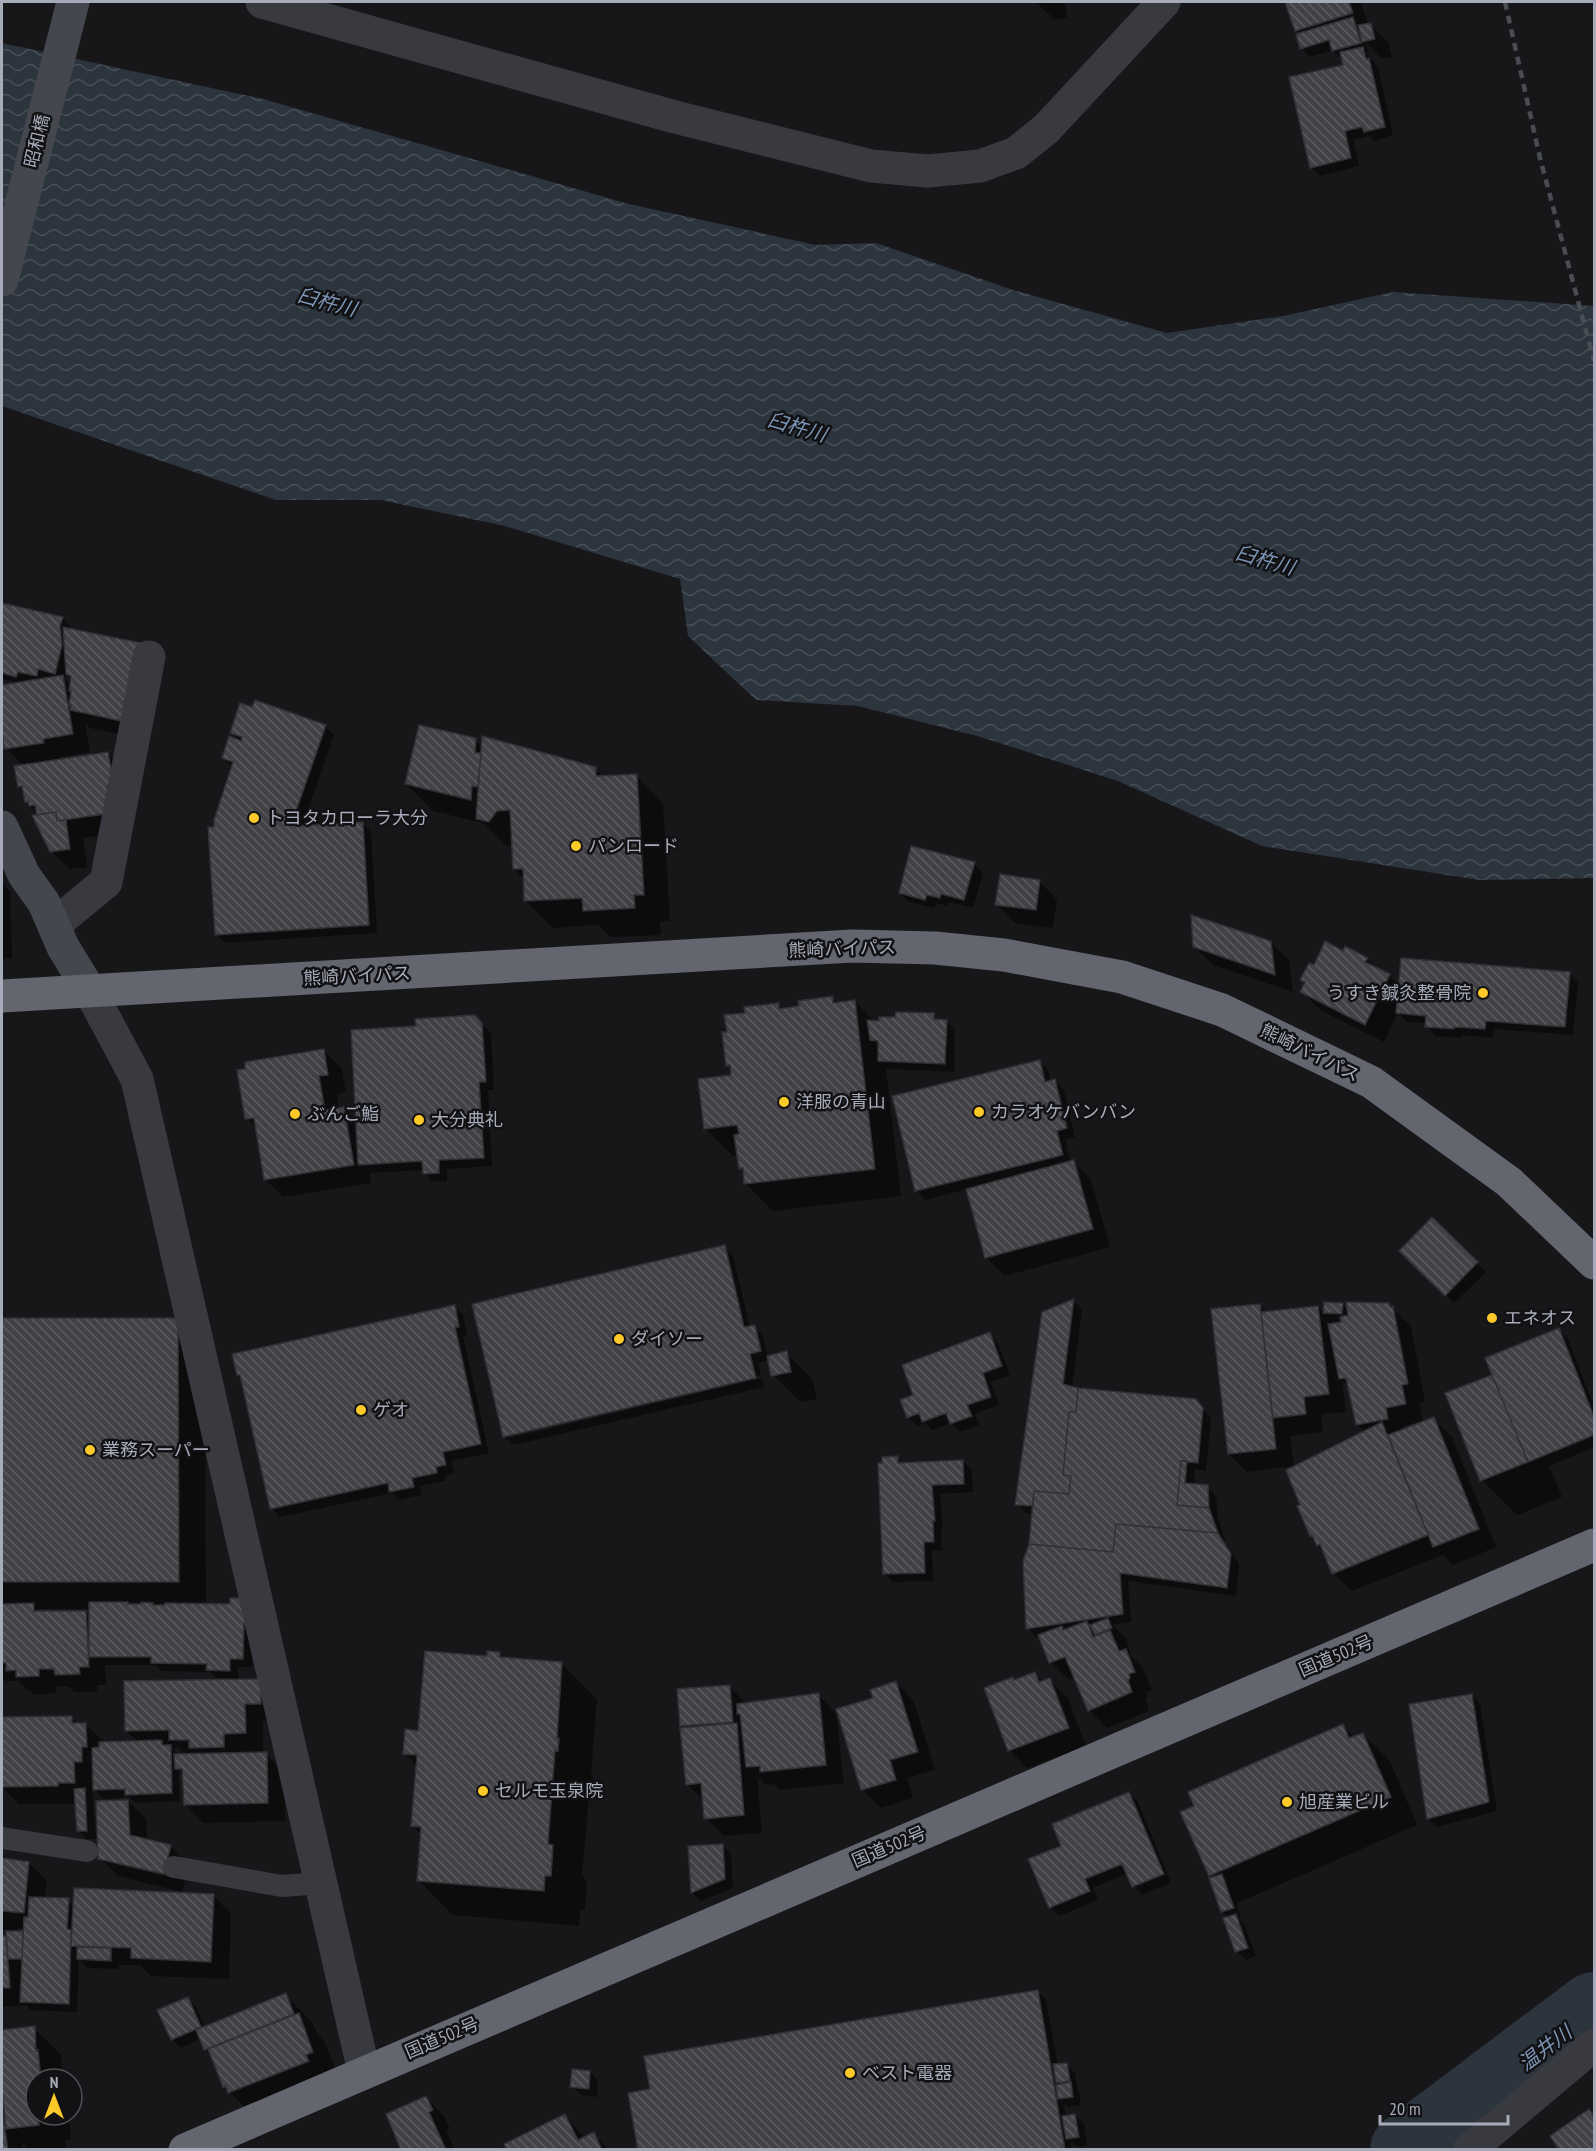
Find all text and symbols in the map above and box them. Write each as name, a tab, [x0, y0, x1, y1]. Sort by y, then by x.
street label: 昭和橋	[19, 112, 54, 170]
water label: 臼杵川	[295, 282, 361, 323]
water label: 臼杵川	[765, 406, 831, 448]
water label: 臼杵川	[1233, 539, 1299, 581]
place label: トヨタカローラ大分	[266, 806, 428, 829]
marker: トヨタカローラ大分	[247, 811, 261, 825]
place label: パンロード	[588, 834, 679, 857]
marker: パンロード	[569, 839, 583, 853]
street label: 熊崎バイパス	[788, 935, 896, 962]
street label: 熊崎バイパス	[303, 961, 411, 990]
place label: うすき鍼灸整骨院	[1327, 981, 1471, 1004]
marker: うすき鍼灸整骨院	[1476, 986, 1490, 1000]
street label: 熊崎バイパス	[1257, 1019, 1364, 1086]
place label: 洋服の青山	[796, 1090, 886, 1113]
marker: 洋服の青山	[777, 1095, 791, 1109]
place label: カラオケバンバン	[991, 1100, 1136, 1123]
place label: ぶんご鮨	[307, 1102, 379, 1125]
marker: カラオケバンバン	[972, 1105, 986, 1119]
marker: ぶんご鮨	[288, 1107, 302, 1121]
place label: 大分典礼	[431, 1108, 503, 1131]
marker: 大分典礼	[412, 1113, 426, 1127]
place label: エネオス	[1504, 1306, 1576, 1329]
marker: エネオス	[1485, 1311, 1499, 1325]
place label: ダイソー	[631, 1327, 703, 1350]
marker: ダイソー	[612, 1332, 626, 1346]
place label: ゲオ	[373, 1398, 409, 1421]
marker: ゲオ	[354, 1403, 368, 1417]
place label: 業務スーパー	[102, 1438, 210, 1461]
marker: 業務スーパー	[83, 1443, 97, 1457]
street label: 国道502号	[1295, 1630, 1376, 1681]
place label: セルモ玉泉院	[495, 1779, 603, 1802]
marker: セルモ玉泉院	[476, 1784, 490, 1798]
place label: 旭産業ビル	[1299, 1790, 1389, 1813]
marker: 旭産業ビル	[1280, 1795, 1294, 1809]
street label: 国道502号	[848, 1821, 929, 1872]
street label: 国道502号	[401, 2012, 482, 2063]
water label: 温井川	[1513, 2018, 1578, 2076]
place label: ベスト電器	[862, 2061, 952, 2084]
marker: ベスト電器	[843, 2066, 857, 2080]
north arrow	[24, 2067, 84, 2127]
text: N	[50, 2072, 58, 2092]
scale bar	[1380, 2088, 1508, 2126]
text: 20 m	[1389, 2097, 1421, 2120]

